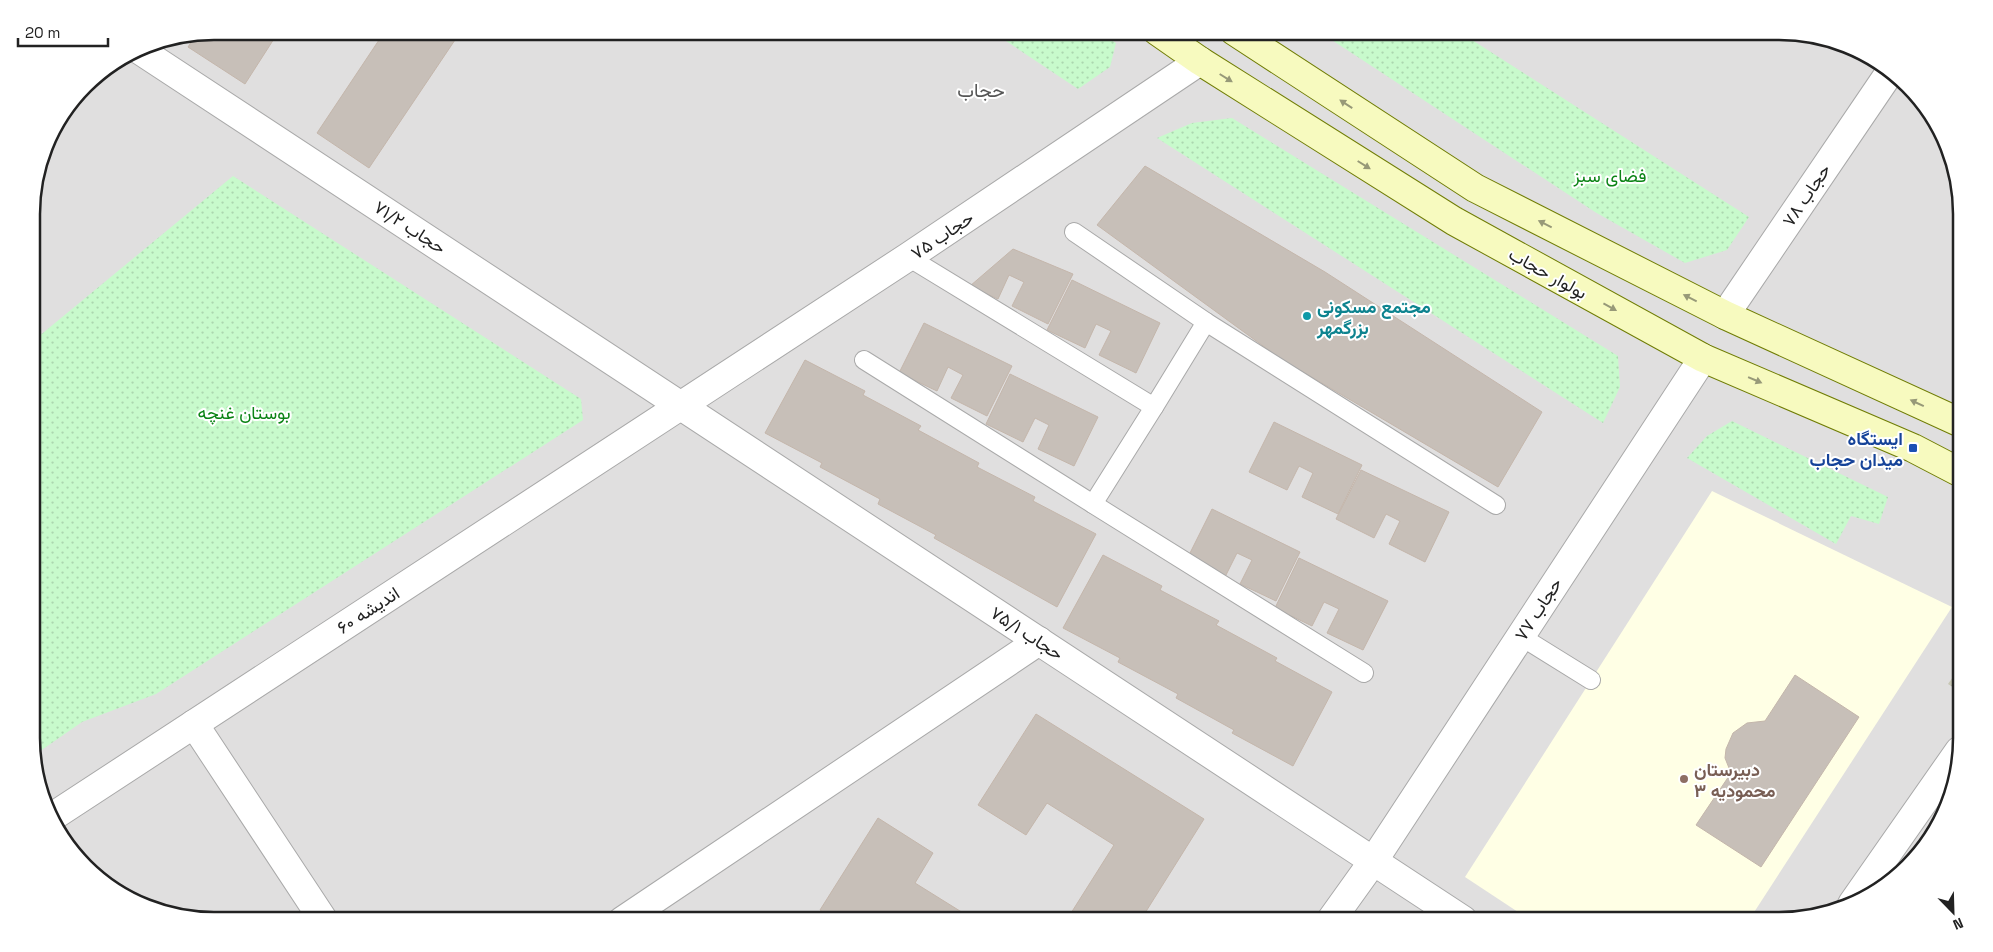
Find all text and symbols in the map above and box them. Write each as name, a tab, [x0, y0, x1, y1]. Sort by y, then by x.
scale bar	[18, 15, 108, 47]
text: 20 m	[25, 23, 60, 42]
one-way arrow	[1220, 73, 1233, 83]
district label: حجاب	[957, 78, 1005, 103]
one-way arrow	[1339, 99, 1353, 109]
street label: حجاب ۷۸	[1777, 159, 1835, 231]
one-way arrow	[1357, 160, 1370, 169]
park label: فضای سبز	[1572, 164, 1647, 187]
street label: حجاب ۷۱/۲	[370, 195, 450, 259]
street label: حجاب ۷۵	[906, 206, 978, 264]
one-way arrow	[1538, 220, 1552, 228]
street label: بولوار حجاب	[1505, 242, 1591, 304]
one-way arrow	[1683, 294, 1697, 302]
place label: مجتمع مسکونی بزرگمهر	[1316, 295, 1431, 339]
one-way arrow	[1603, 303, 1618, 311]
marker: مجتمع مسکونی بزرگمهر	[1301, 310, 1313, 322]
one-way arrow	[1748, 377, 1762, 385]
one-way arrow	[1909, 399, 1924, 407]
park label: بوستان غنچه	[198, 401, 290, 425]
place label: ایستگاه میدان حجاب	[1810, 427, 1903, 471]
marker: ایستگاه میدان حجاب	[1907, 442, 1919, 454]
street label: حجاب ۷۷	[1509, 573, 1567, 645]
street label: اندیشه ۶۰	[332, 581, 404, 639]
street label: حجاب ۷۵/۱	[986, 601, 1068, 665]
place label: دبیرستان محمودیه ۳	[1694, 758, 1776, 802]
marker: دبیرستان محمودیه ۳	[1678, 773, 1690, 785]
north arrow	[1928, 887, 1978, 937]
text: N	[1950, 914, 1966, 934]

